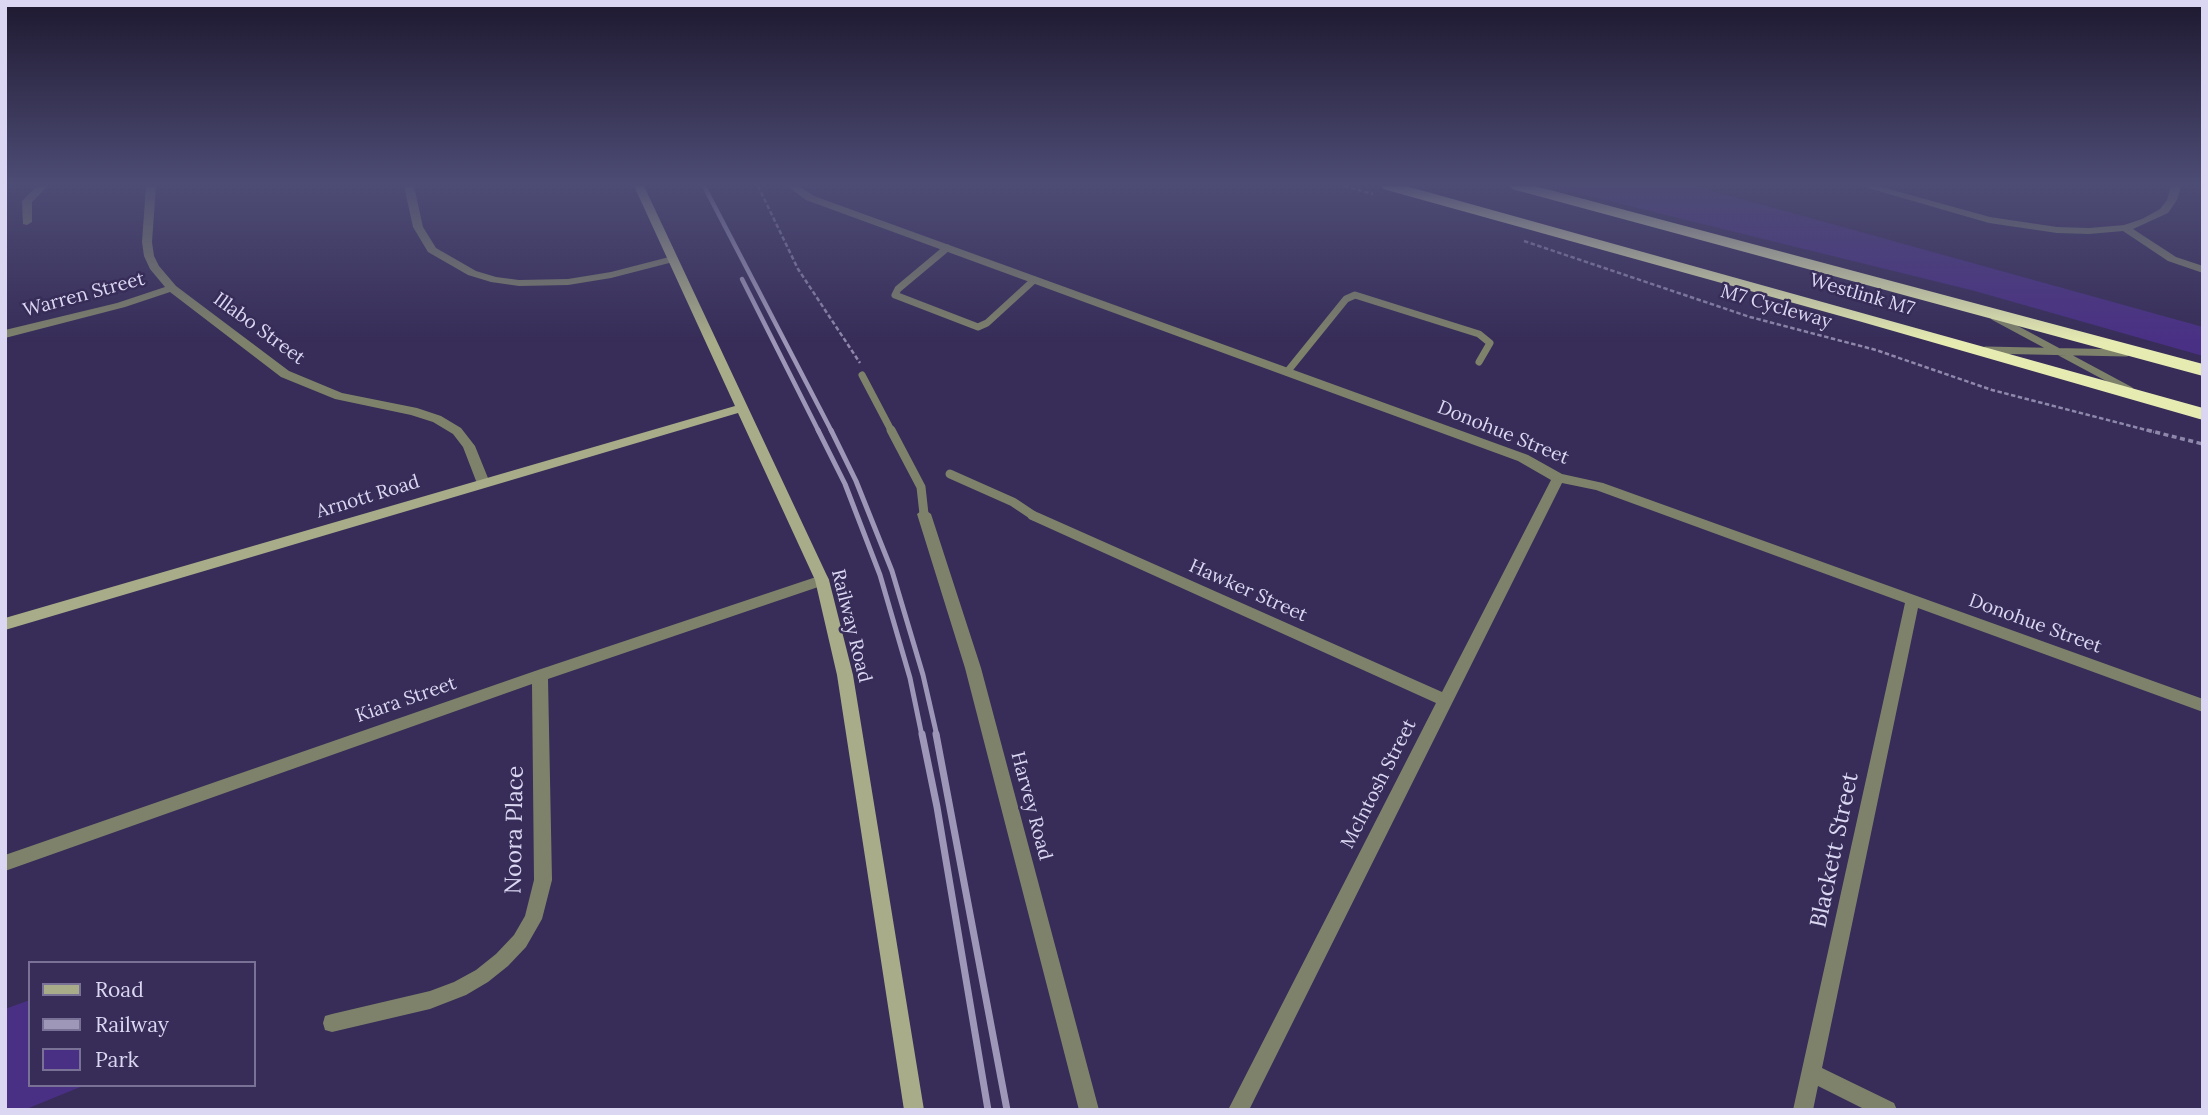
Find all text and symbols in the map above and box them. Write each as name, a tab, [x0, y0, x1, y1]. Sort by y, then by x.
street label: Warren Street	[21, 268, 147, 322]
street label: Westlink M7	[1807, 269, 1917, 321]
street label: M7 Cycleway	[1718, 280, 1834, 334]
street label: Illabo Street	[209, 288, 309, 370]
street label: Donohue Street	[1434, 396, 1572, 470]
street label: Arnott Road	[314, 470, 422, 524]
street label: Hawker Street	[1185, 555, 1311, 627]
street label: Railway Road	[826, 567, 876, 685]
street label: Donohue Street	[1965, 589, 2105, 659]
street label: Kiara Street	[353, 672, 459, 728]
street label: McIntosh Street	[1337, 716, 1421, 852]
street label: Harvey Road	[1006, 749, 1056, 863]
street label: Noora Place	[500, 766, 530, 894]
street label: Blackett Street	[1805, 770, 1865, 930]
legend	[28, 961, 256, 1087]
text: Road	[95, 976, 144, 1003]
text: Railway	[95, 1011, 169, 1038]
text: Park	[95, 1046, 139, 1073]

